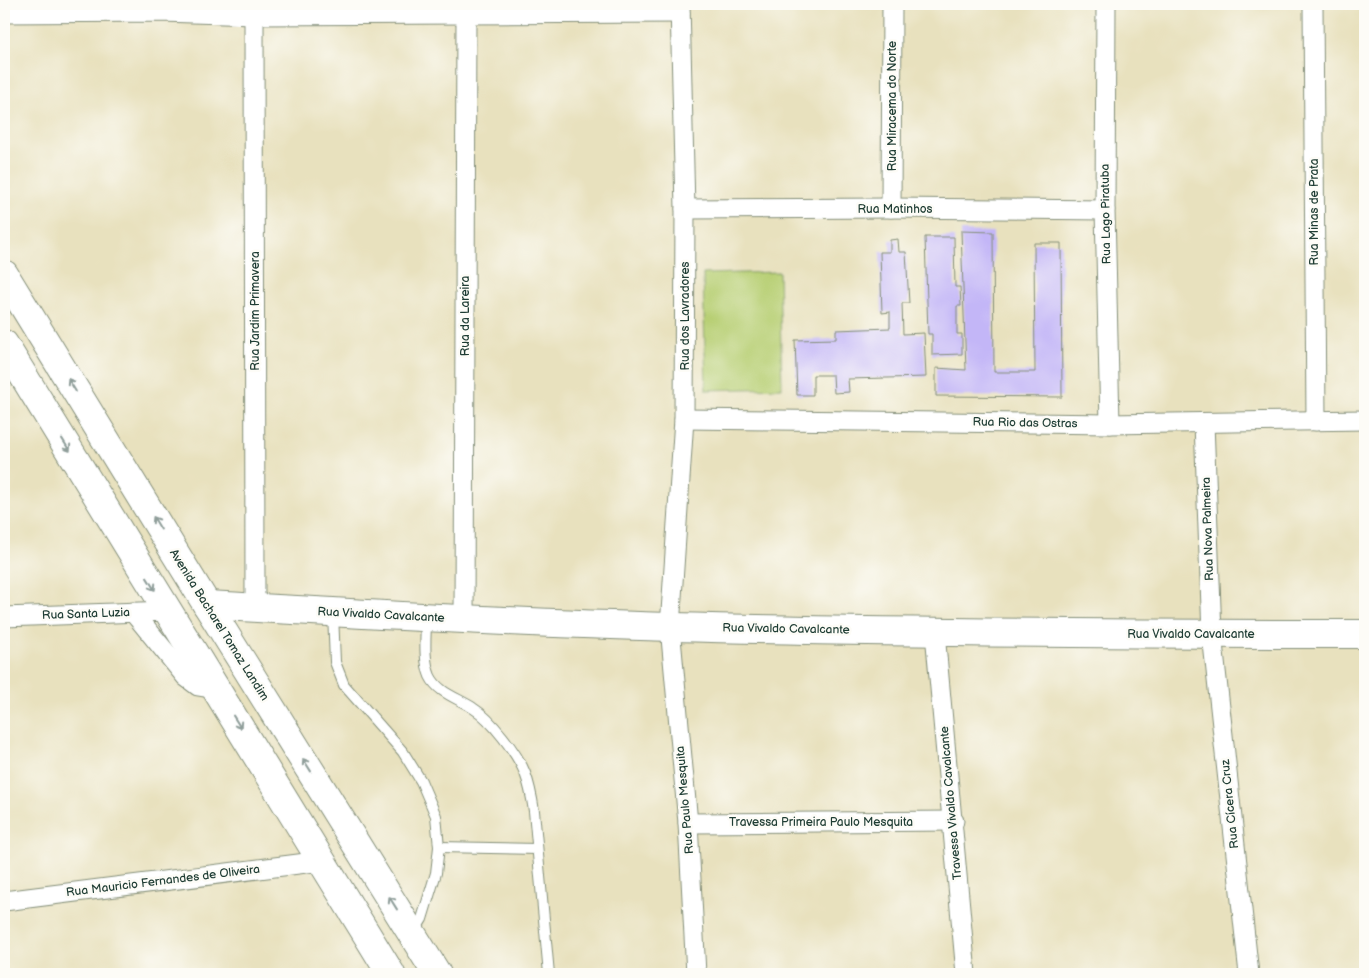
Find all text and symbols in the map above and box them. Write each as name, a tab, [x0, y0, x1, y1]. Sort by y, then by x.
street label: Rua Miracema do Norte	[885, 41, 900, 171]
street label: Rua Minas de Prata	[1307, 158, 1322, 265]
street label: Rua Lago Piratuba	[1098, 163, 1114, 264]
street label: Rua Matinhos	[857, 202, 933, 217]
street label: Rua Jardim Primavera	[248, 251, 263, 371]
street label: Rua dos Lavradores	[678, 261, 693, 370]
street label: Rua da Lareira	[458, 276, 473, 356]
one-way arrow	[66, 378, 76, 392]
street label: Rua Rio das Ostras	[972, 415, 1078, 431]
one-way arrow	[61, 438, 71, 452]
street label: Rua Nova Palmeira	[1199, 477, 1217, 581]
one-way arrow	[151, 517, 161, 531]
street label: Avenida Bacharel Tomaz Landim	[166, 546, 272, 704]
one-way arrow	[147, 576, 157, 590]
street label: Rua Vivaldo Cavalcante	[317, 604, 445, 626]
street label: Rua Santa Luzia	[42, 605, 130, 623]
street label: Rua Vivaldo Cavalcante	[722, 620, 850, 638]
street label: Rua Vivaldo Cavalcante	[1127, 627, 1255, 642]
one-way arrow	[232, 714, 242, 728]
street label: Travessa Vivaldo Cavalcante	[937, 726, 965, 880]
street label: Rua Paulo Mesquita	[673, 745, 697, 855]
street label: Rua Cícera Cruz	[1218, 758, 1242, 849]
one-way arrow	[301, 759, 311, 773]
street label: Travessa Primeira Paulo Mesquita	[729, 815, 913, 830]
street label: Rua Mauricio Fernandes de Oliveira	[65, 862, 261, 900]
one-way arrow	[387, 897, 397, 911]

